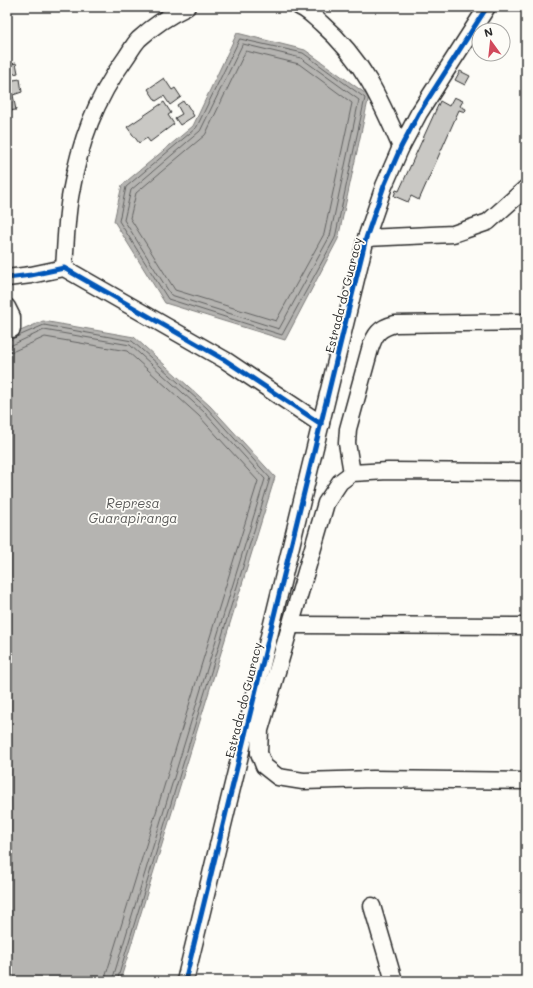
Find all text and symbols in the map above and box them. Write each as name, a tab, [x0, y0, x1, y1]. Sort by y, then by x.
north arrow	[471, 22, 511, 62]
text: N	[482, 24, 494, 40]
street label: Estrada do Guaracy	[321, 235, 365, 355]
water label: Represa Guarapiranga	[89, 494, 177, 526]
street label: Estrada do Guaracy	[221, 640, 265, 760]

